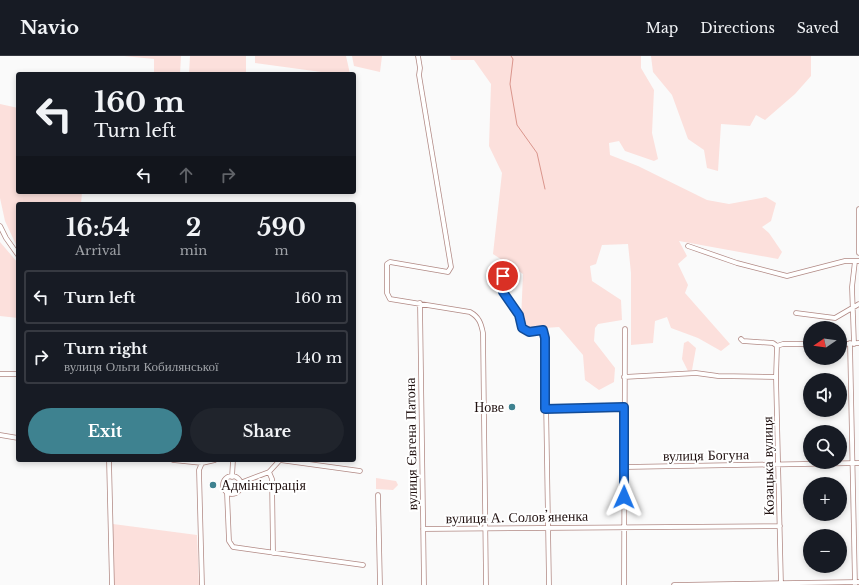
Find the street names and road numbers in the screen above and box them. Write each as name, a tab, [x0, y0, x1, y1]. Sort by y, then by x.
street label: вулиця Євгена Патона	[401, 377, 421, 511]
street label: Козацька вулиця	[758, 416, 778, 516]
street label: вулиця Богуна	[663, 445, 750, 465]
street label: вулиця А. Соловʼяненка	[446, 507, 589, 527]

